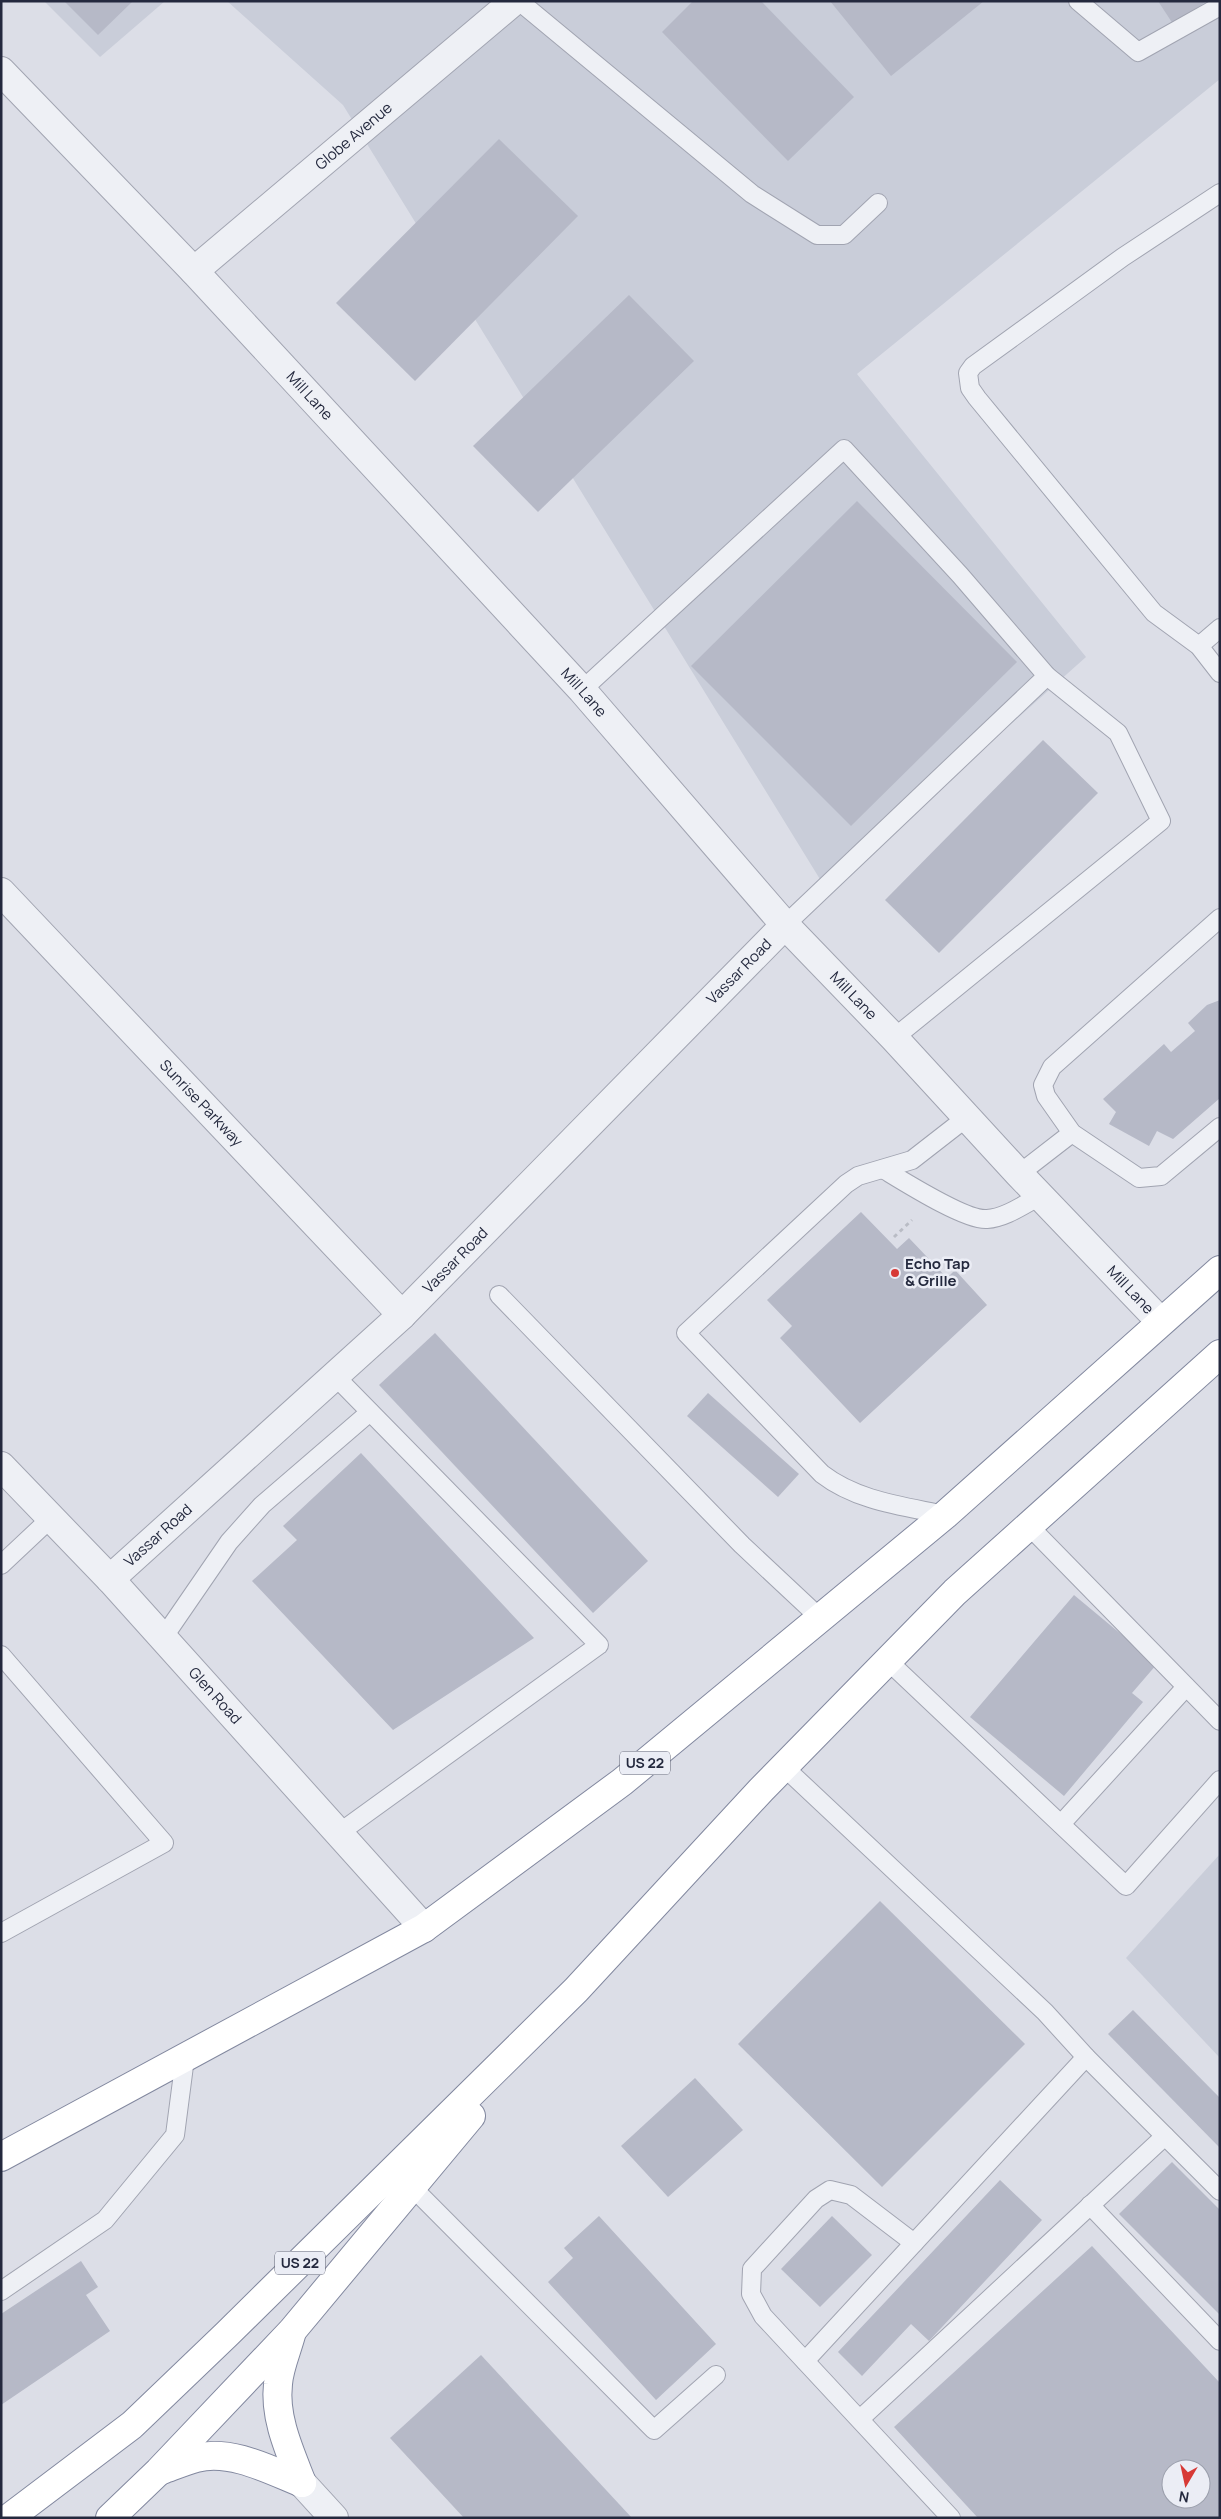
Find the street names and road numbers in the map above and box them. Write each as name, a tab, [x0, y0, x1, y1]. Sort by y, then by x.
street label: Globe Avenue	[310, 97, 397, 175]
street label: Mill Lane	[282, 366, 338, 425]
street label: Mill Lane	[556, 663, 612, 722]
street label: Vassar Road	[702, 934, 776, 1009]
street label: Mill Lane	[825, 967, 882, 1025]
street label: Sunrise Parkway	[155, 1055, 248, 1151]
street label: Vassar Road	[418, 1223, 492, 1298]
street label: Mill Lane	[1102, 1261, 1159, 1319]
street label: Vassar Road	[119, 1499, 196, 1571]
street label: Glen Road	[184, 1662, 247, 1728]
road number: US 22	[620, 1752, 670, 1775]
road number: US 22	[275, 2252, 325, 2274]

